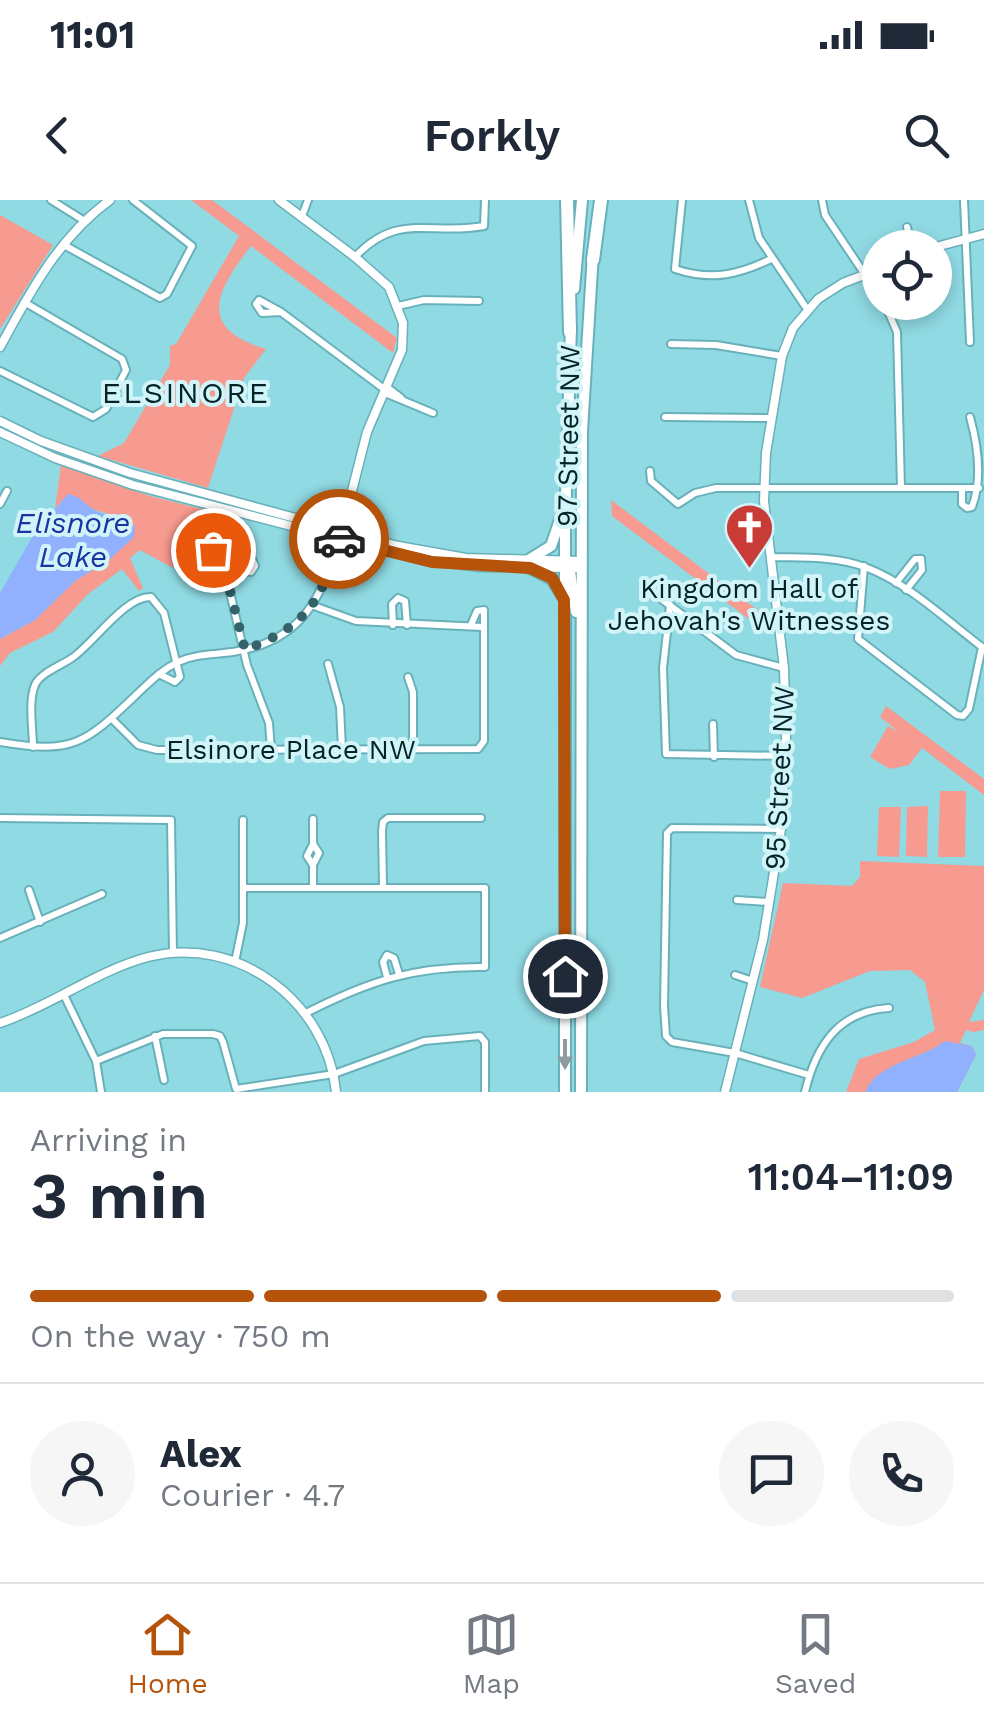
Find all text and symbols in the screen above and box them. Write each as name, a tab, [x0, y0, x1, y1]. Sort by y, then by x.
text: 11:01	[50, 13, 135, 57]
icon: back	[30, 108, 85, 163]
icon: search	[899, 108, 954, 163]
text: Forkly	[424, 109, 560, 162]
map controls	[862, 230, 952, 320]
button: locate	[862, 230, 952, 320]
street label: 97 Street NW	[550, 345, 587, 527]
district label: ELSINORE	[102, 375, 270, 410]
courier	[289, 489, 389, 589]
church icon: Kingdom Hall of Jehovah's Witnesses	[723, 502, 775, 570]
water label: Elisnore Lake	[16, 505, 130, 574]
pin	[171, 508, 256, 593]
icon: car	[312, 512, 367, 567]
icon: bag	[186, 523, 241, 578]
place label: Kingdom Hall of Jehovah's Witnesses	[608, 572, 890, 637]
street label: 95 Street NW	[758, 685, 801, 871]
street label: Elsinore Place NW	[166, 733, 416, 766]
pin	[523, 934, 608, 1019]
icon: home	[538, 949, 593, 1004]
one-way arrow	[557, 1038, 573, 1070]
text: Arriving in	[30, 1121, 187, 1159]
text: 11:04–11:09	[748, 1155, 954, 1199]
text: 3 min	[30, 1158, 208, 1234]
text: On the way · 750 m	[30, 1317, 331, 1355]
button: person	[30, 1421, 135, 1526]
button: chat	[719, 1421, 824, 1526]
button: phone	[849, 1421, 954, 1526]
text: Alex	[160, 1432, 242, 1476]
text: Courier · 4.7	[160, 1476, 345, 1514]
tab: Home	[128, 1607, 208, 1700]
tab: Map	[463, 1607, 520, 1700]
tab: Saved	[775, 1607, 856, 1700]

